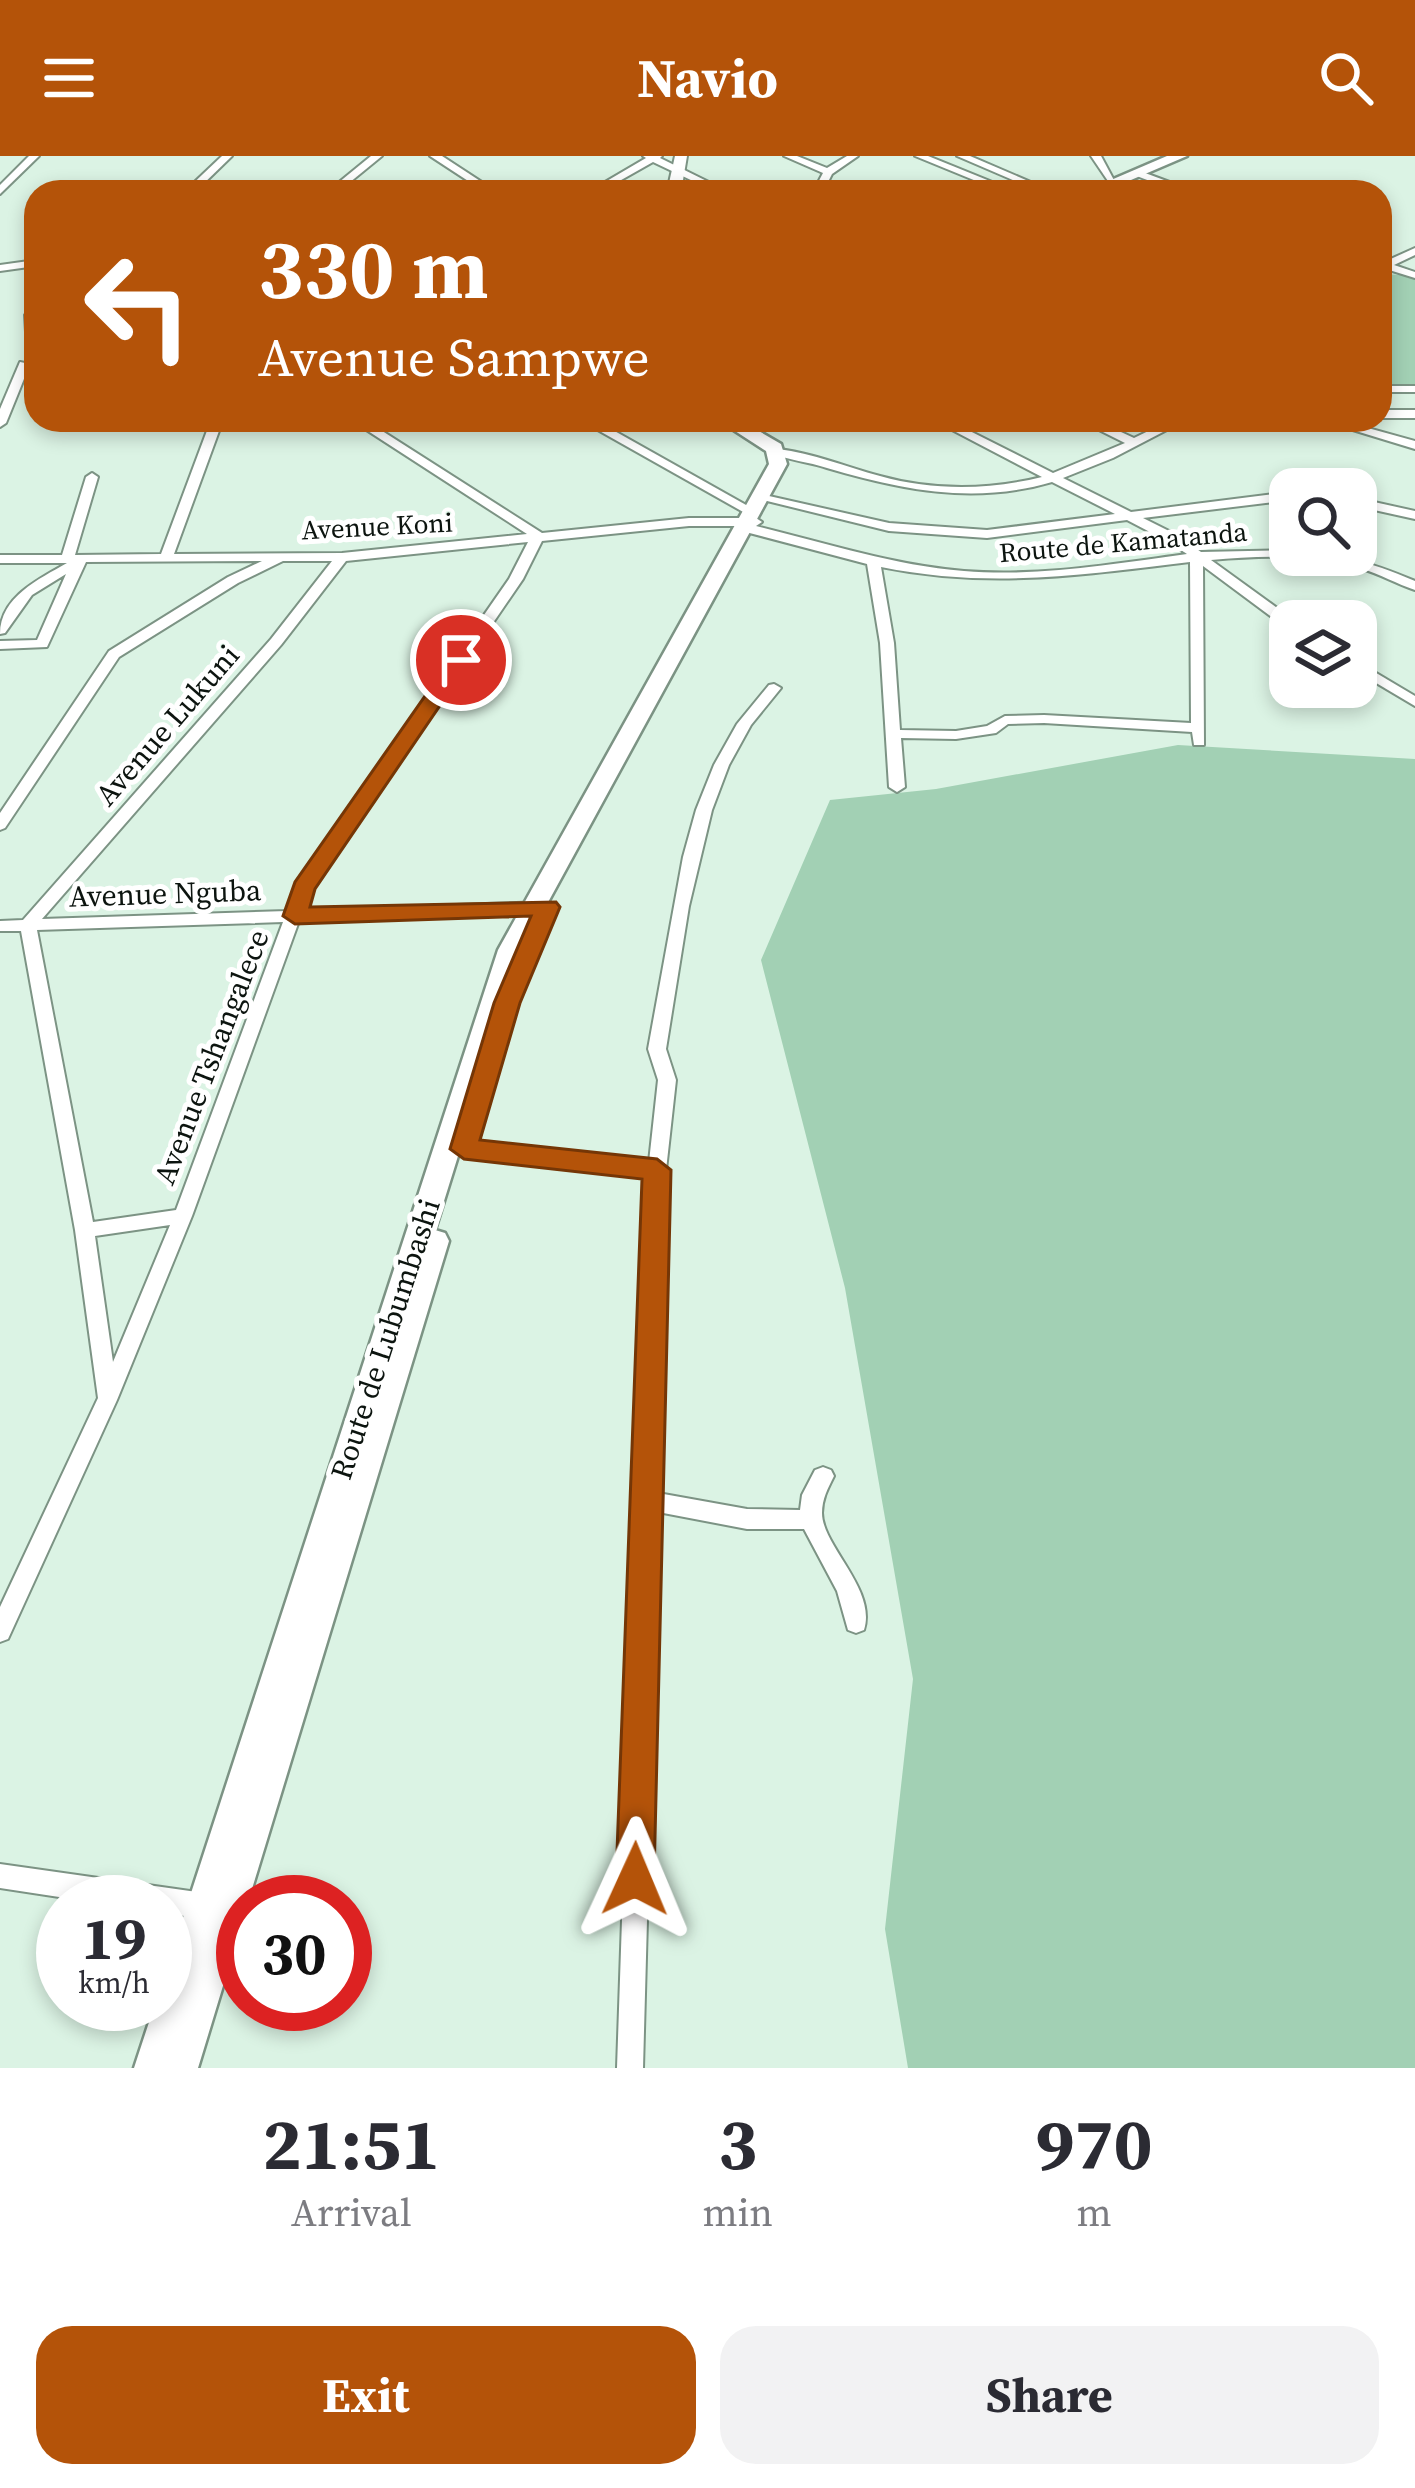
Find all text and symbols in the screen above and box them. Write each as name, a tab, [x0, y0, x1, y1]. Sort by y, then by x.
text: Navio	[637, 41, 778, 115]
icon: menu	[36, 45, 102, 111]
icon: search	[1313, 45, 1379, 111]
text: 330 m	[258, 211, 489, 326]
icon: left	[60, 228, 216, 384]
text: Avenue Sampwe	[258, 320, 650, 394]
map controls	[1269, 468, 1377, 708]
button: search	[1269, 468, 1377, 576]
street label: Avenue Koni	[300, 504, 454, 548]
street label: Route de Kamatanda	[997, 513, 1249, 571]
button: layers	[1269, 600, 1377, 708]
pin	[410, 609, 512, 711]
icon: arrive	[428, 627, 494, 693]
street label: Avenue Lukuni	[86, 636, 248, 814]
street label: Avenue Nguba	[68, 869, 263, 917]
street label: Avenue Tshangalece	[143, 924, 279, 1190]
street label: Route de Lubumbashi	[320, 1193, 450, 1485]
position arrow	[572, 1816, 698, 1942]
speed limit sign: 30	[216, 1875, 372, 2031]
text: 19	[81, 1897, 147, 1979]
text: km/h	[78, 1962, 150, 2003]
text: 21:51	[262, 2094, 440, 2193]
text: 3	[718, 2094, 757, 2193]
text: 970	[1035, 2094, 1153, 2193]
text: Arrival	[291, 2186, 412, 2239]
text: min	[703, 2186, 773, 2239]
text: m	[1076, 2186, 1112, 2239]
button: Exit	[36, 2326, 696, 2464]
button: Share	[720, 2326, 1379, 2464]

